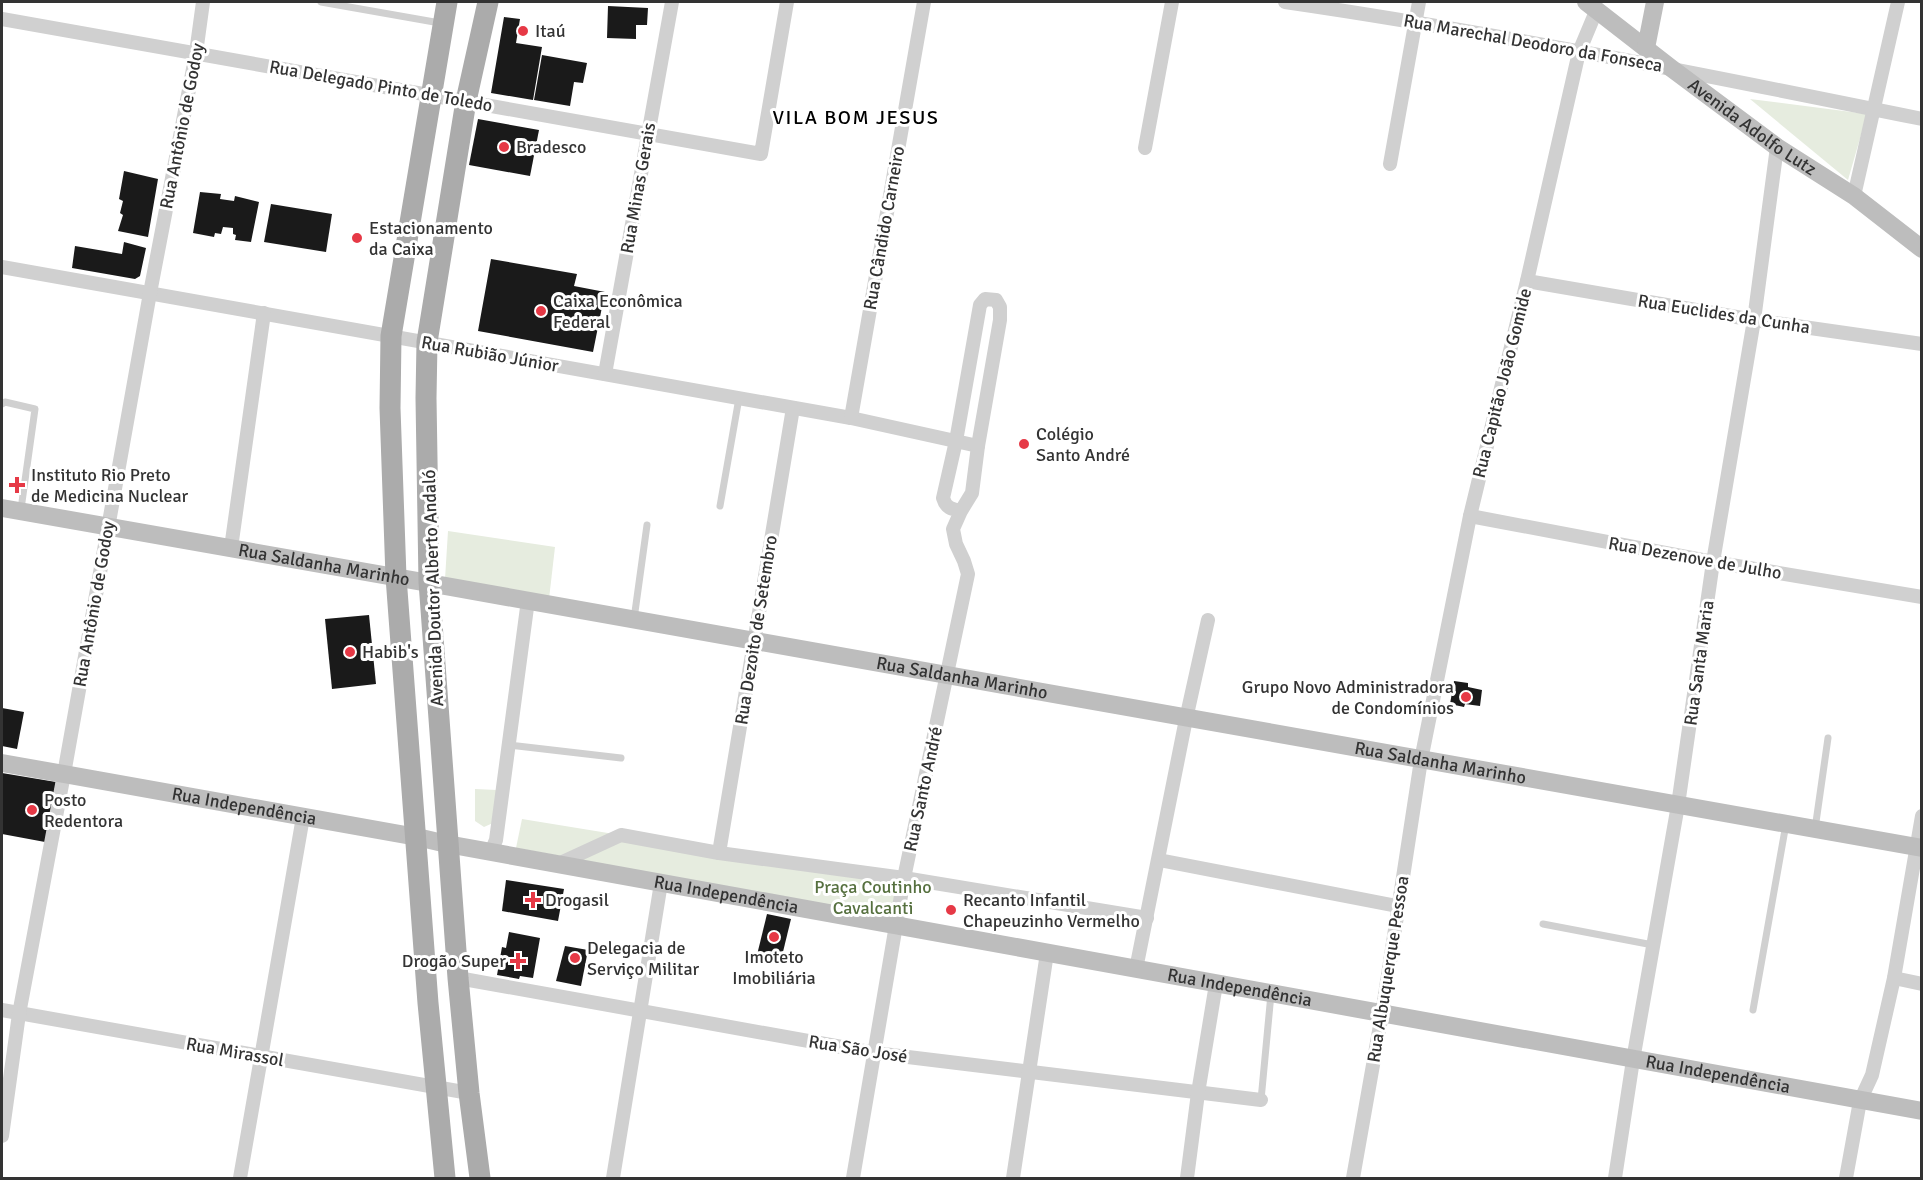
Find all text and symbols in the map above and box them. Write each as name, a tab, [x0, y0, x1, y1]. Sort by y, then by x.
street label: Rua Marechal Deodoro da Fonseca	[1402, 9, 1664, 77]
place label: Itaú	[535, 20, 566, 42]
marker: Itaú	[516, 24, 530, 38]
street label: Rua Antônio de Godoy	[155, 41, 209, 211]
street label: Rua Delegado Pinto de Toledo	[268, 56, 494, 116]
street label: Avenida Adolfo Lutz	[1684, 74, 1820, 180]
district label: VILA BOM JESUS	[773, 105, 939, 130]
street label: Rua Minas Gerais	[616, 121, 660, 255]
place label: Bradesco	[516, 136, 586, 158]
marker: Bradesco	[497, 140, 511, 154]
street label: Rua Cândido Carneiro	[859, 144, 909, 312]
place label: Estacionamento da Caixa	[369, 217, 493, 260]
marker: Estacionamento da Caixa	[350, 231, 364, 245]
street label: Rua Capitão João Gomide	[1468, 286, 1536, 480]
place label: Caixa Econômica Federal	[553, 290, 683, 333]
street label: Rua Euclides da Cunha	[1636, 290, 1812, 338]
marker: Caixa Econômica Federal	[534, 304, 548, 318]
street label: Rua Rubião Júnior	[420, 331, 561, 377]
place label: Colégio Santo André	[1036, 423, 1130, 466]
marker: Colégio Santo André	[1017, 437, 1031, 451]
place label: Instituto Rio Preto de Medicina Nuclear	[31, 464, 189, 507]
street label: Avenida Doutor Alberto Andaló	[418, 469, 448, 707]
marker: Instituto Rio Preto de Medicina Nuclear	[8, 476, 26, 494]
street label: Rua Antônio de Godoy	[69, 519, 120, 689]
street label: Rua Dezenove de Julho	[1607, 532, 1783, 584]
street label: Rua Dezoito de Setembro	[730, 534, 782, 726]
street label: Rua Saldanha Marinho	[237, 539, 412, 591]
street label: Rua Santa Maria	[1679, 599, 1719, 727]
place label: Habib's	[362, 641, 419, 663]
marker: Habib's	[343, 645, 357, 659]
street label: Rua Saldanha Marinho	[875, 652, 1049, 704]
place label: Grupo Novo Administradora de Condomínios	[1242, 676, 1454, 719]
marker: Grupo Novo Administradora de Condomínios	[1459, 690, 1473, 704]
street label: Rua Santo André	[899, 724, 947, 854]
street label: Rua Saldanha Marinho	[1353, 737, 1528, 789]
street label: Rua Independência	[170, 782, 318, 830]
place label: Posto Redentora	[44, 789, 123, 832]
marker: Posto Redentora	[25, 803, 39, 817]
street label: Rua Independência	[652, 871, 800, 918]
street label: Rua Albuquerque Pessoa	[1362, 874, 1414, 1064]
park label: Praça Coutinho Cavalcanti	[814, 876, 932, 919]
place label: Drogasil	[545, 889, 609, 911]
place label: Recanto Infantil Chapeuzinho Vermelho	[963, 889, 1140, 932]
marker: Drogasil	[526, 893, 540, 907]
marker: Recanto Infantil Chapeuzinho Vermelho	[944, 903, 958, 917]
marker: Imoteto Imobiliária	[767, 930, 781, 944]
place label: Delegacia de Serviço Militar	[587, 937, 700, 980]
place label: Imoteto Imobiliária	[732, 946, 816, 989]
place label: Drogão Super	[402, 950, 506, 972]
marker: Delegacia de Serviço Militar	[568, 951, 582, 965]
marker: Drogão Super	[511, 954, 525, 968]
street label: Rua Independência	[1166, 964, 1314, 1011]
street label: Rua São José	[807, 1030, 909, 1068]
street label: Rua Mirassol	[184, 1033, 286, 1071]
street label: Rua Independência	[1644, 1050, 1792, 1098]

